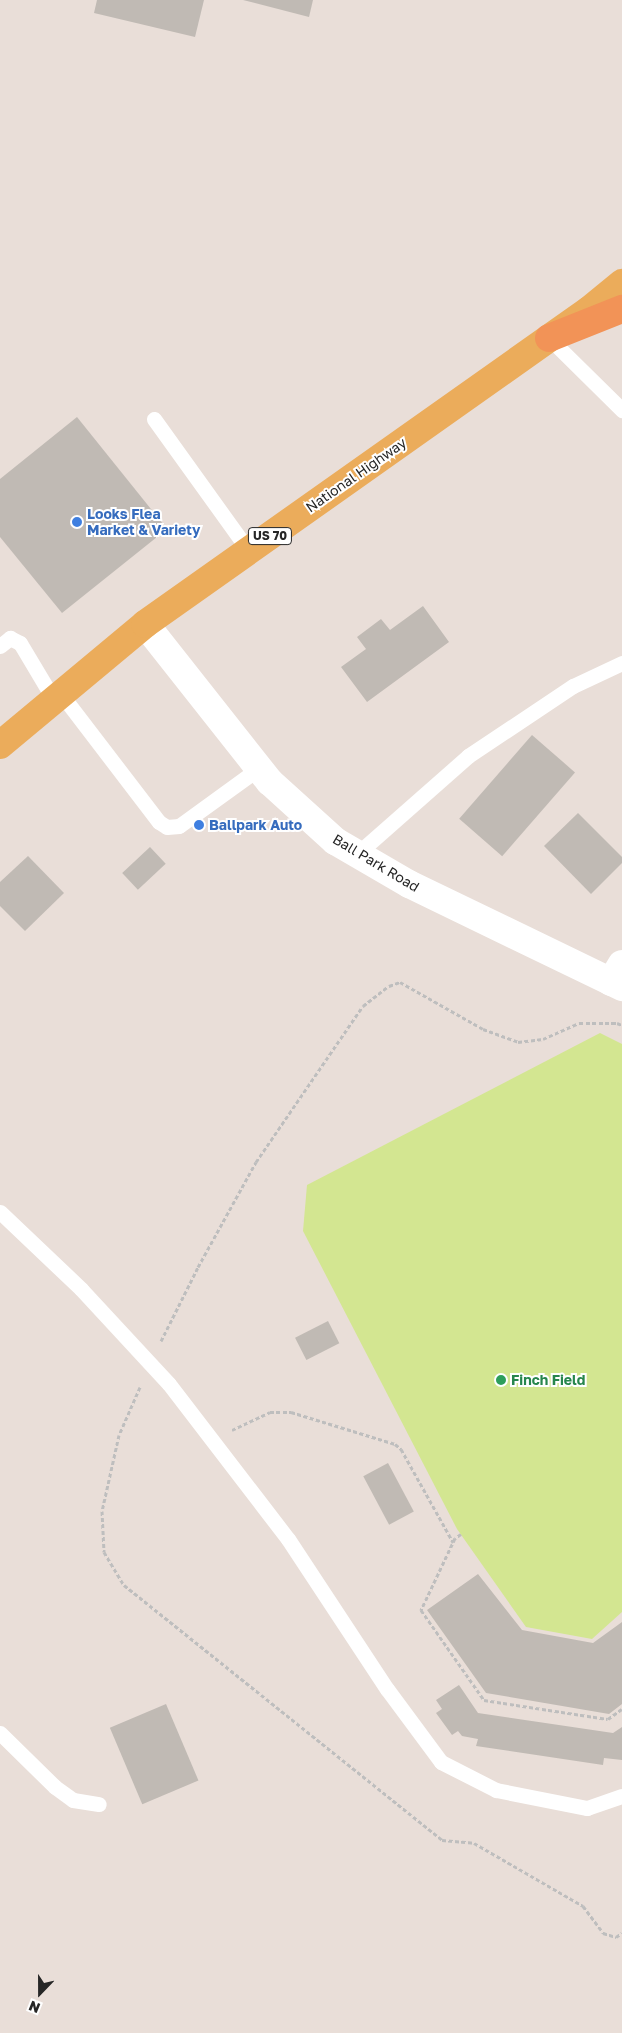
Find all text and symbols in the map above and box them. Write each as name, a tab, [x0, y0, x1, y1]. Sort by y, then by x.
street label: National Highway	[303, 434, 409, 516]
place label: Looks Flea Market & Variety	[87, 506, 200, 538]
marker: Looks Flea Market & Variety	[71, 516, 83, 528]
road number: US 70	[248, 526, 292, 546]
place label: Ballpark Auto	[209, 817, 302, 833]
marker: Ballpark Auto	[193, 819, 205, 831]
street label: Ball Park Road	[330, 831, 422, 895]
place label: Finch Field	[511, 1372, 585, 1388]
marker: Finch Field	[495, 1374, 507, 1386]
north arrow	[15, 1968, 65, 2018]
text: N	[26, 1998, 42, 2017]

